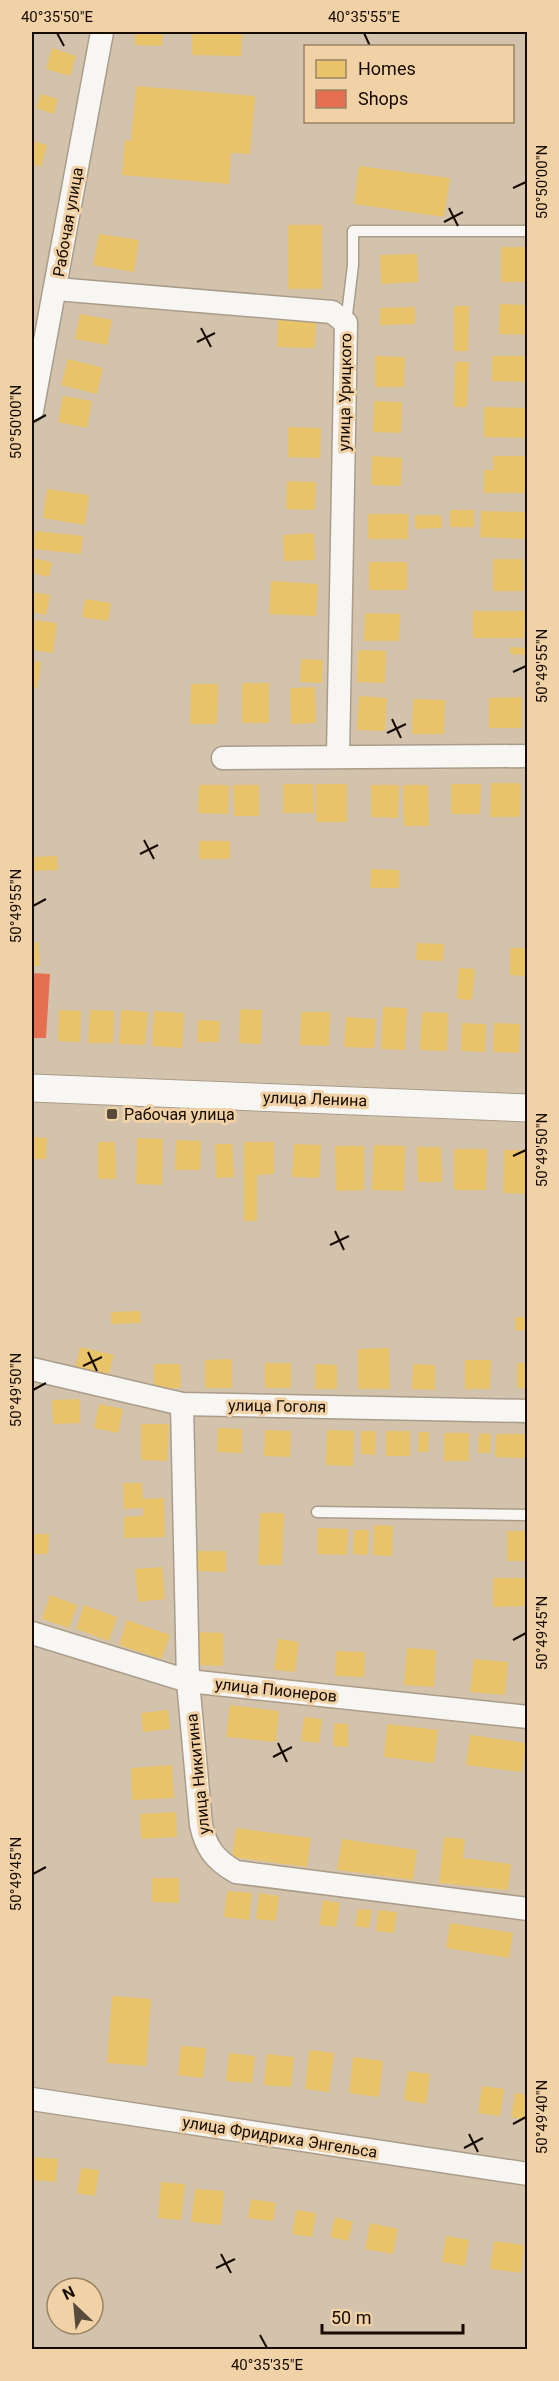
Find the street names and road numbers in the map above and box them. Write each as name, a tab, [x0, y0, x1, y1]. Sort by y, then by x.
street label: Рабочая улица	[49, 166, 87, 278]
street label: улица Урицкого	[334, 333, 356, 451]
street label: улица Ленина	[263, 1088, 367, 1110]
street label: улица Гоголя	[228, 1396, 326, 1416]
street label: улица Пионеров	[214, 1674, 338, 1706]
street label: улица Никитина	[182, 1713, 214, 1835]
street label: улица Фридриха Энгельса	[181, 2112, 379, 2162]

